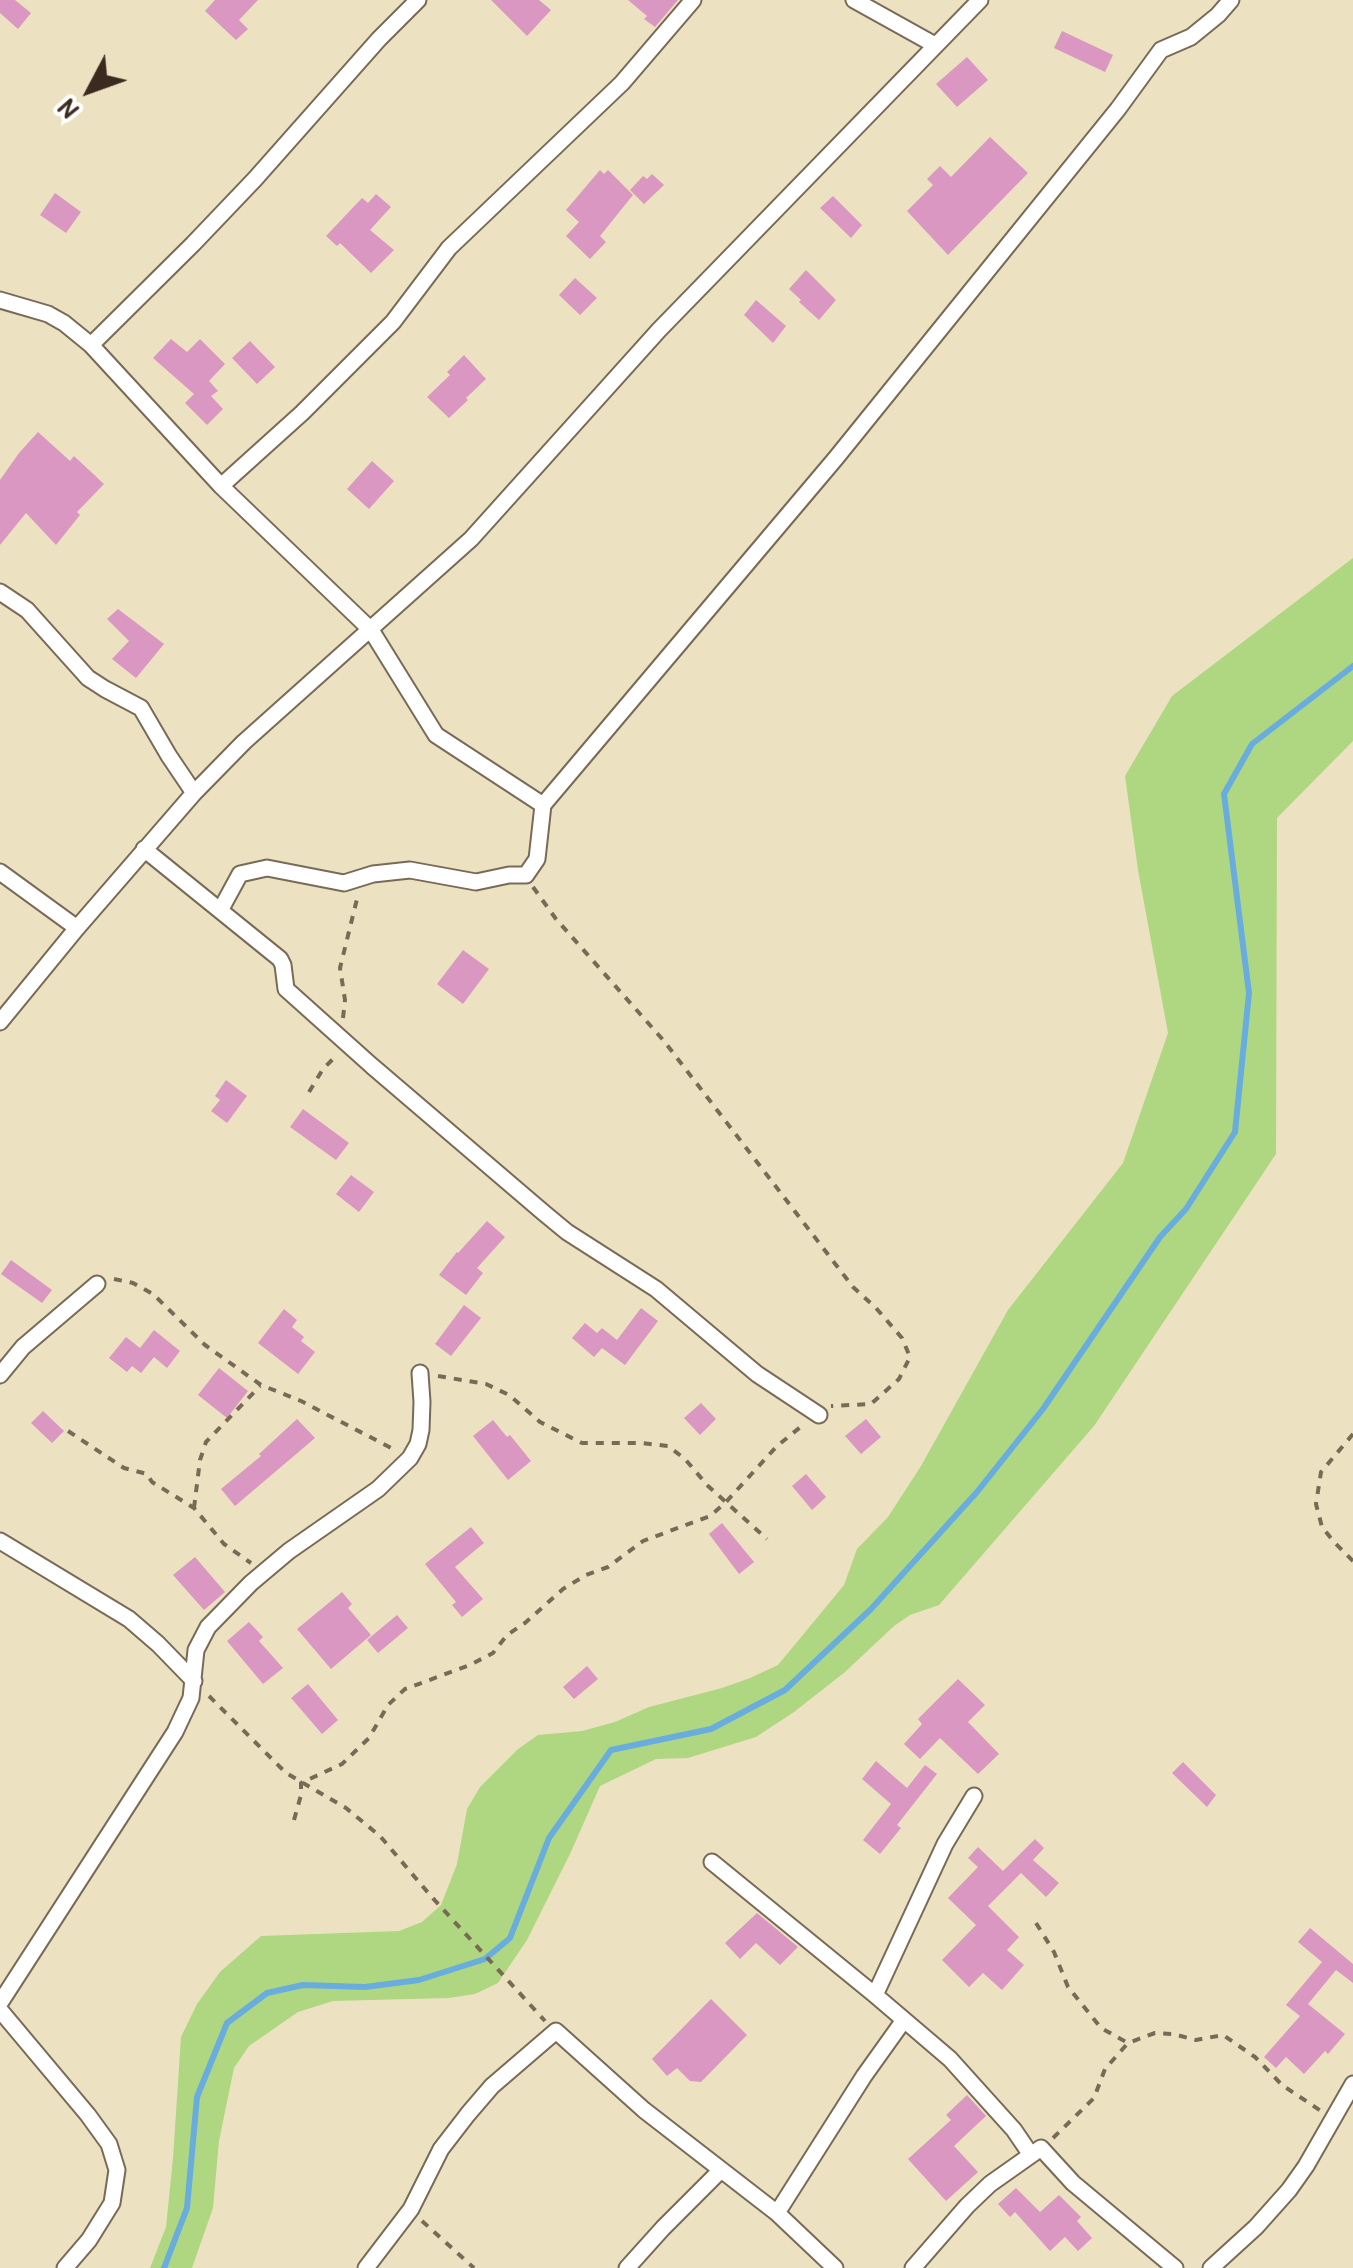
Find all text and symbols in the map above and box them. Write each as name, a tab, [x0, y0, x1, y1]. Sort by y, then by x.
north arrow	[40, 40, 140, 140]
text: N	[48, 92, 87, 128]

